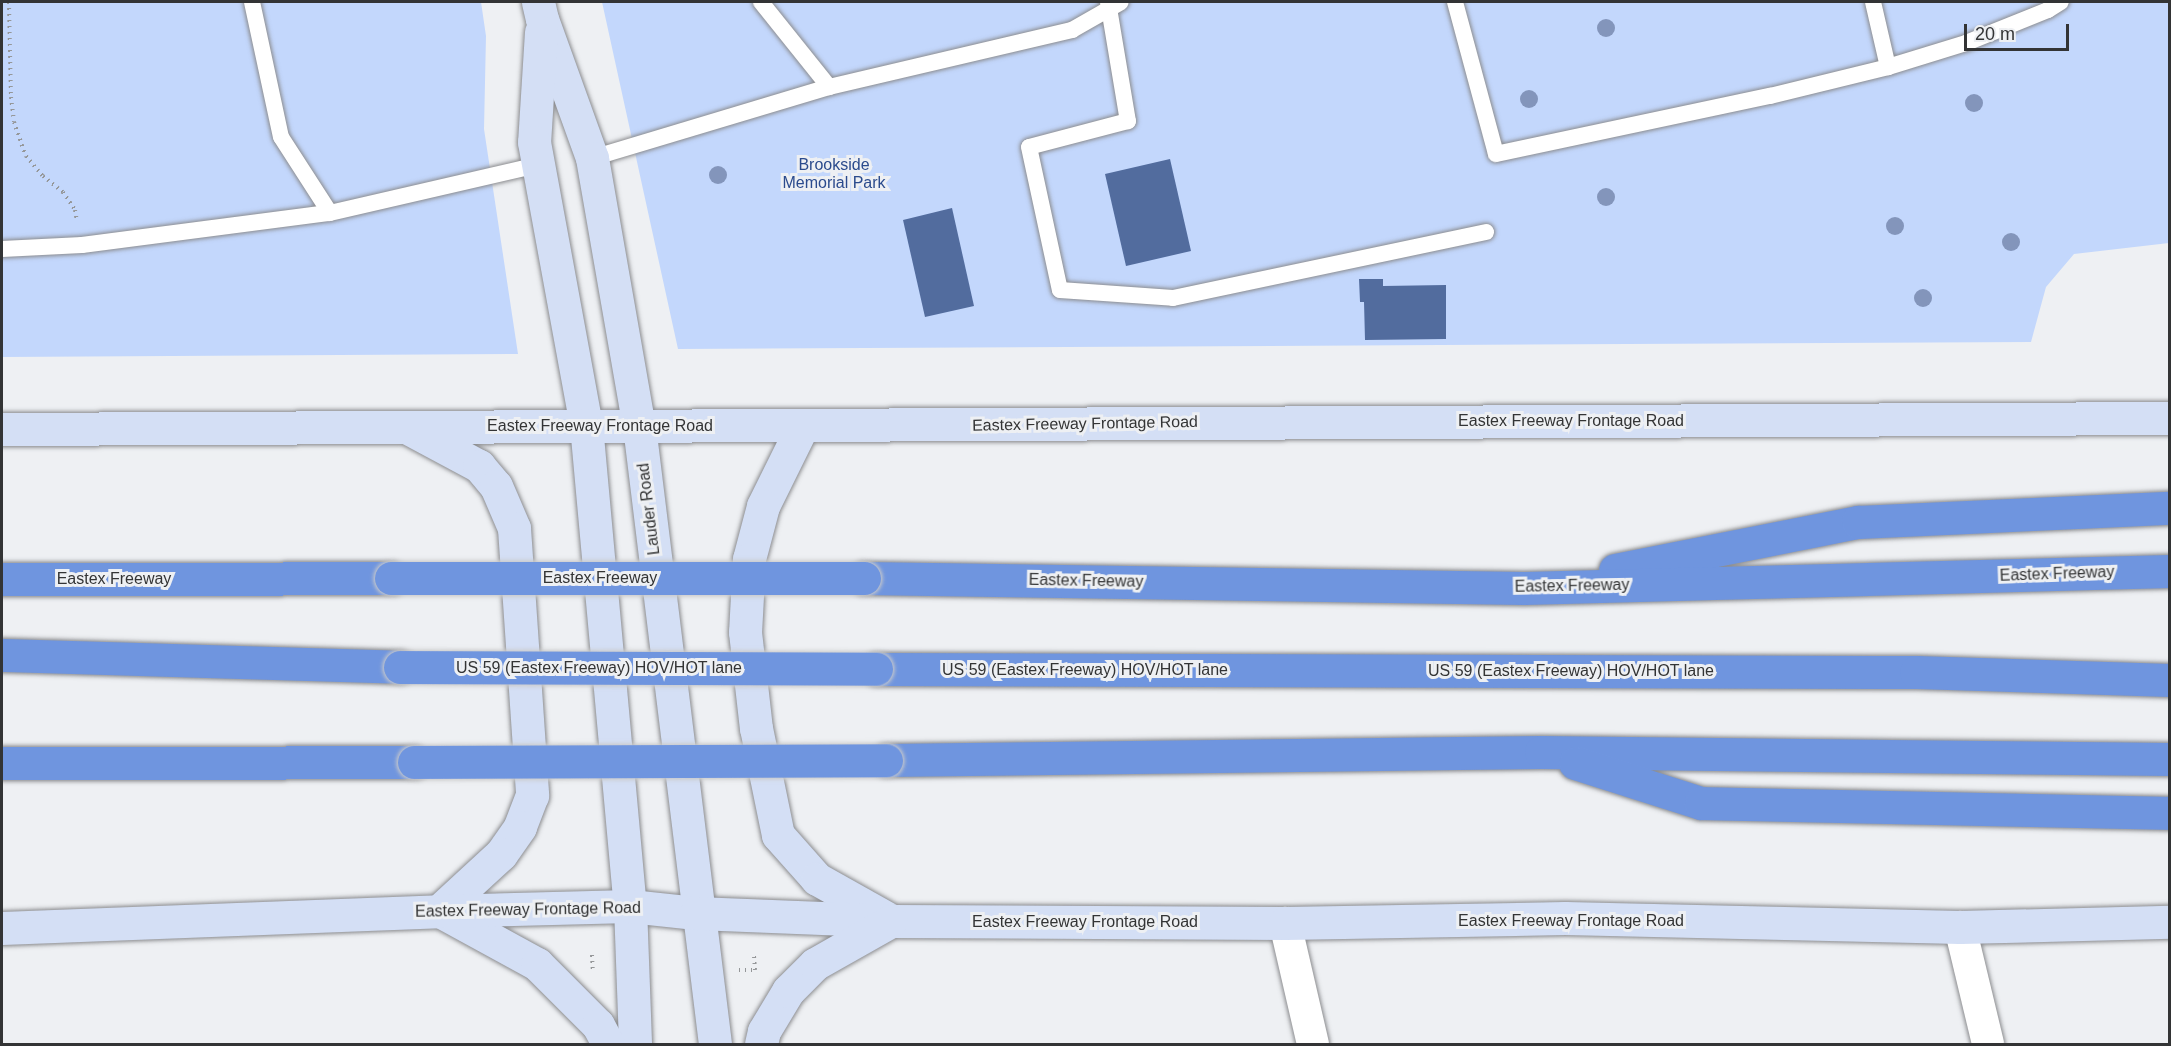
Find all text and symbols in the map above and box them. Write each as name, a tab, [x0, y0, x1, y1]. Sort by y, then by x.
scale bar	[1967, 12, 2072, 50]
text: 20 m	[1975, 24, 2015, 44]
park label: Brookside Memorial Park	[782, 155, 886, 193]
street label: Eastex Freeway Frontage Road	[1458, 411, 1684, 431]
street label: Eastex Freeway Frontage Road	[972, 412, 1198, 436]
street label: Eastex Freeway Frontage Road	[487, 416, 713, 436]
street label: Lauder Road	[634, 462, 664, 556]
street label: Eastex Freeway	[1999, 562, 2115, 586]
street label: Eastex Freeway	[543, 568, 657, 588]
street label: Eastex Freeway	[57, 569, 171, 589]
street label: Eastex Freeway	[1028, 570, 1144, 592]
street label: Eastex Freeway	[1514, 575, 1630, 597]
street label: US 59 (Eastex Freeway) HOV/HOT lane	[456, 658, 742, 678]
street label: US 59 (Eastex Freeway) HOV/HOT lane	[942, 660, 1228, 680]
street label: US 59 (Eastex Freeway) HOV/HOT lane	[1428, 661, 1714, 681]
street label: Eastex Freeway Frontage Road	[415, 898, 641, 922]
street label: Eastex Freeway Frontage Road	[1458, 911, 1684, 931]
street label: Eastex Freeway Frontage Road	[972, 912, 1198, 932]

